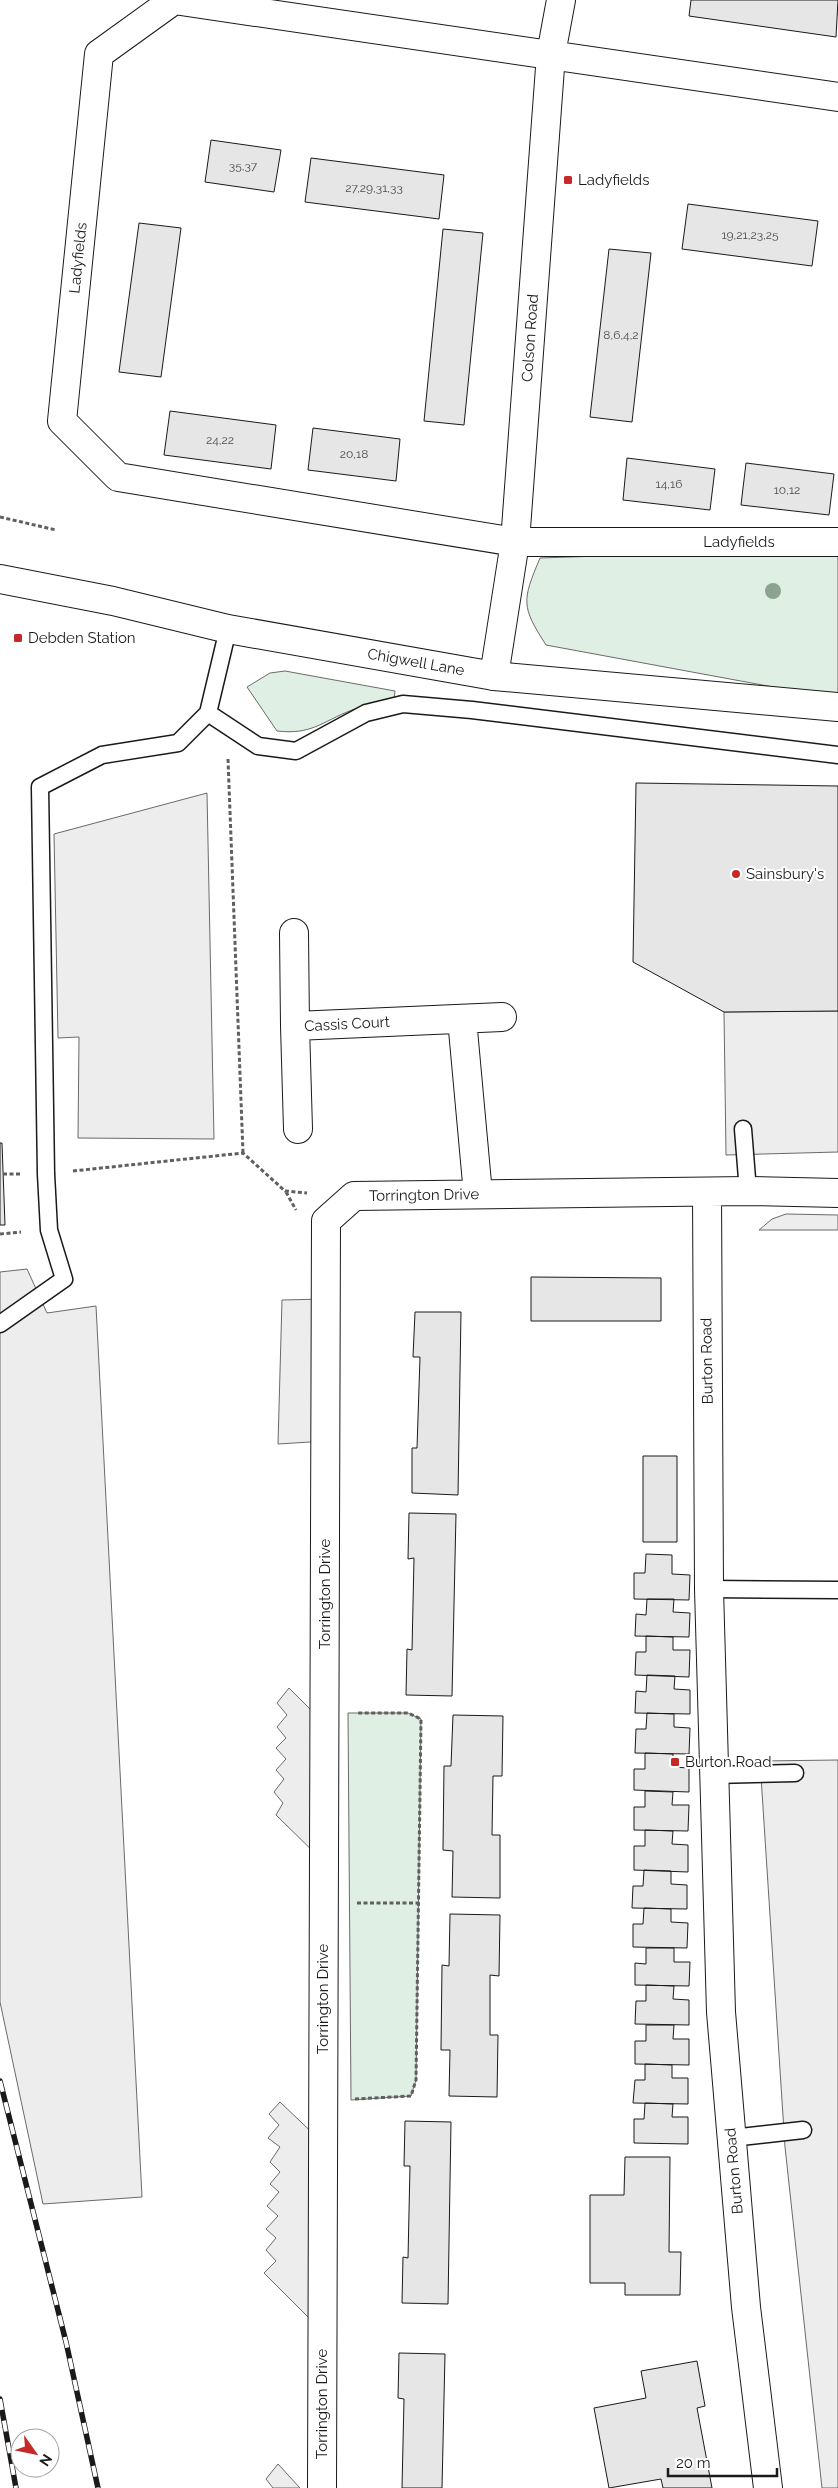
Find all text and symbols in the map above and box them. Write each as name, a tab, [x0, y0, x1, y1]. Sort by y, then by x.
house number: 35,37	[229, 159, 258, 173]
place label: Ladyfields	[578, 171, 649, 189]
marker: Ladyfields	[562, 174, 574, 186]
house number: 27,29,31,33	[345, 181, 403, 195]
street label: Ladyfields	[65, 222, 91, 294]
house number: 19,21,23,25	[721, 228, 779, 242]
street label: Colson Road	[518, 293, 542, 383]
house number: 8,6,4,2	[603, 328, 639, 342]
house number: 24,22	[206, 433, 234, 447]
house number: 20,18	[340, 447, 368, 461]
house number: 14,16	[656, 477, 682, 491]
house number: 10,12	[774, 483, 800, 497]
street label: Ladyfields	[703, 533, 775, 551]
place label: Debden Station	[28, 629, 136, 647]
marker: Debden Station	[12, 632, 24, 644]
street label: Chigwell Lane	[366, 645, 466, 679]
place label: Sainsbury's	[746, 865, 824, 883]
marker: Sainsbury's	[730, 868, 742, 880]
street label: Cassis Court	[304, 1013, 390, 1035]
street label: Torrington Drive	[369, 1185, 480, 1205]
street label: Burton Road	[697, 1318, 717, 1404]
street label: Torrington Drive	[316, 1539, 334, 1649]
place label: Burton Road	[685, 1753, 772, 1771]
marker: Burton Road	[669, 1756, 681, 1768]
street label: Torrington Drive	[314, 1944, 332, 2054]
street label: Burton Road	[721, 2127, 747, 2215]
street label: Torrington Drive	[313, 2349, 331, 2459]
north arrow	[10, 2428, 60, 2478]
scale bar	[668, 2446, 777, 2478]
text: N	[36, 2451, 56, 2469]
text: 20 m	[676, 2454, 711, 2472]

